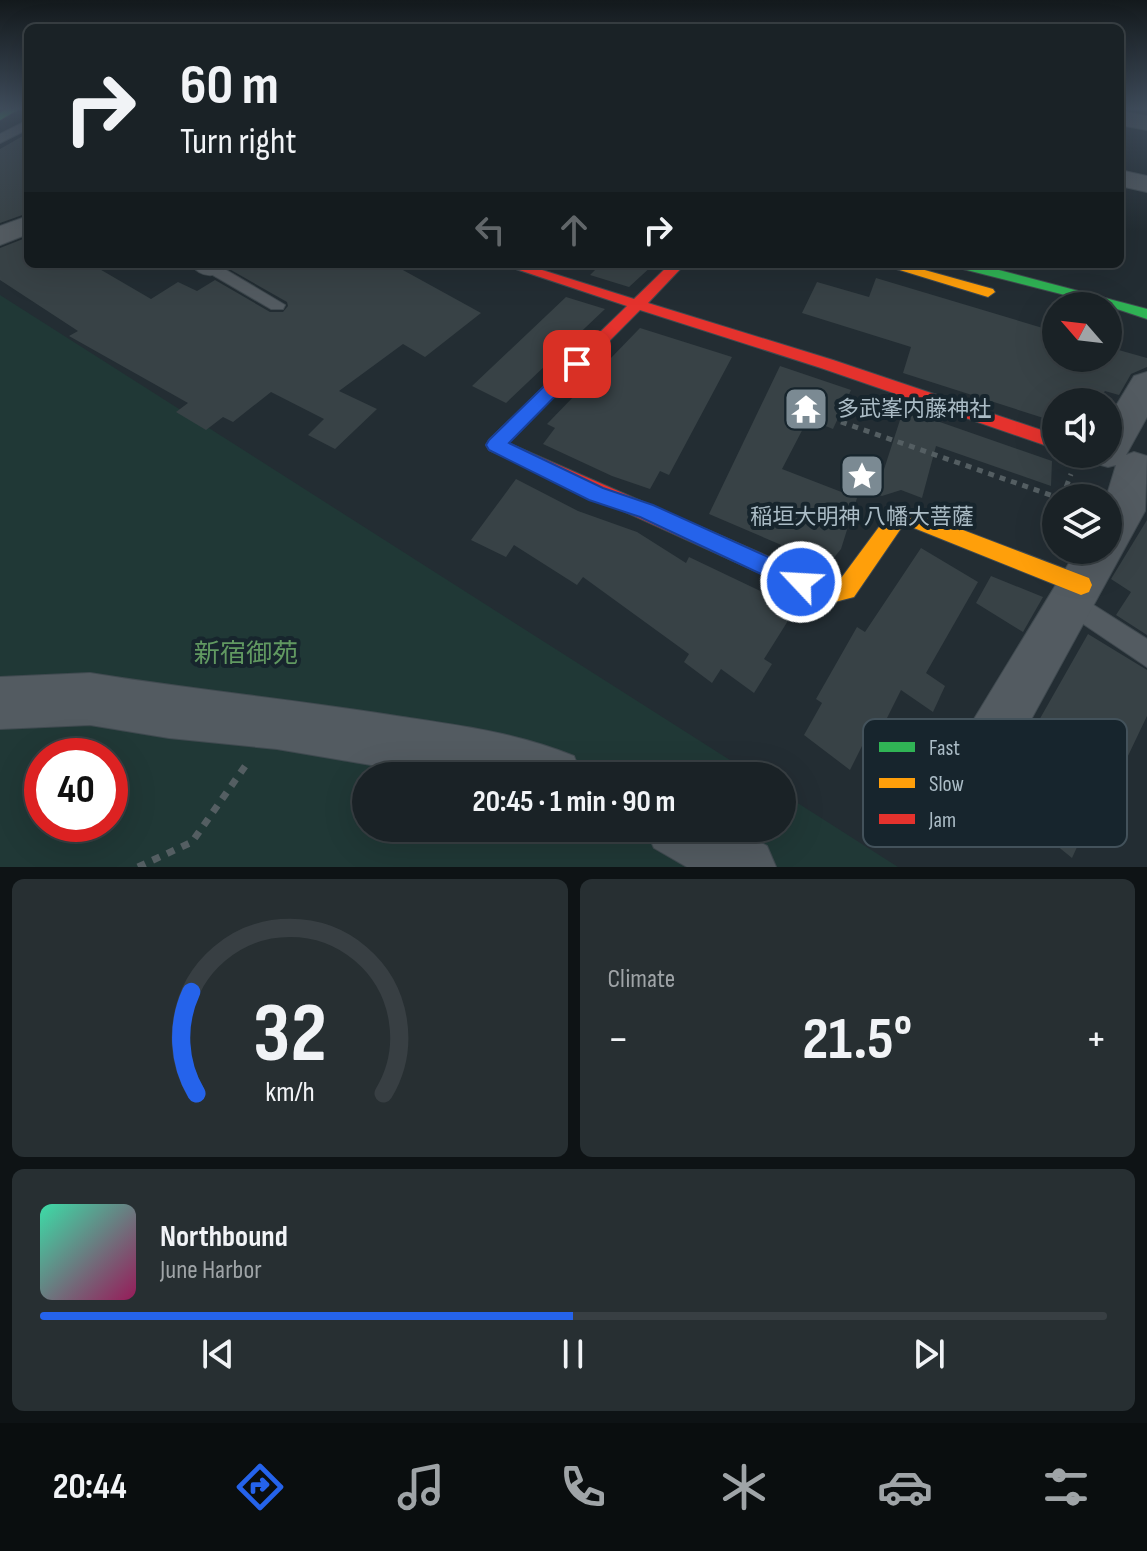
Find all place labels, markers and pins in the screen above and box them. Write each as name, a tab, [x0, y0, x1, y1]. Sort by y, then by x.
pin	[543, 330, 611, 398]
temple icon: 多武峯内藤神社	[782, 385, 830, 433]
place label: 多武峯内藤神社	[837, 396, 991, 423]
place icon: 稲垣大明神 八幡大菩薩	[838, 452, 886, 500]
place label: 稲垣大明神 八幡大菩薩	[750, 504, 974, 531]

